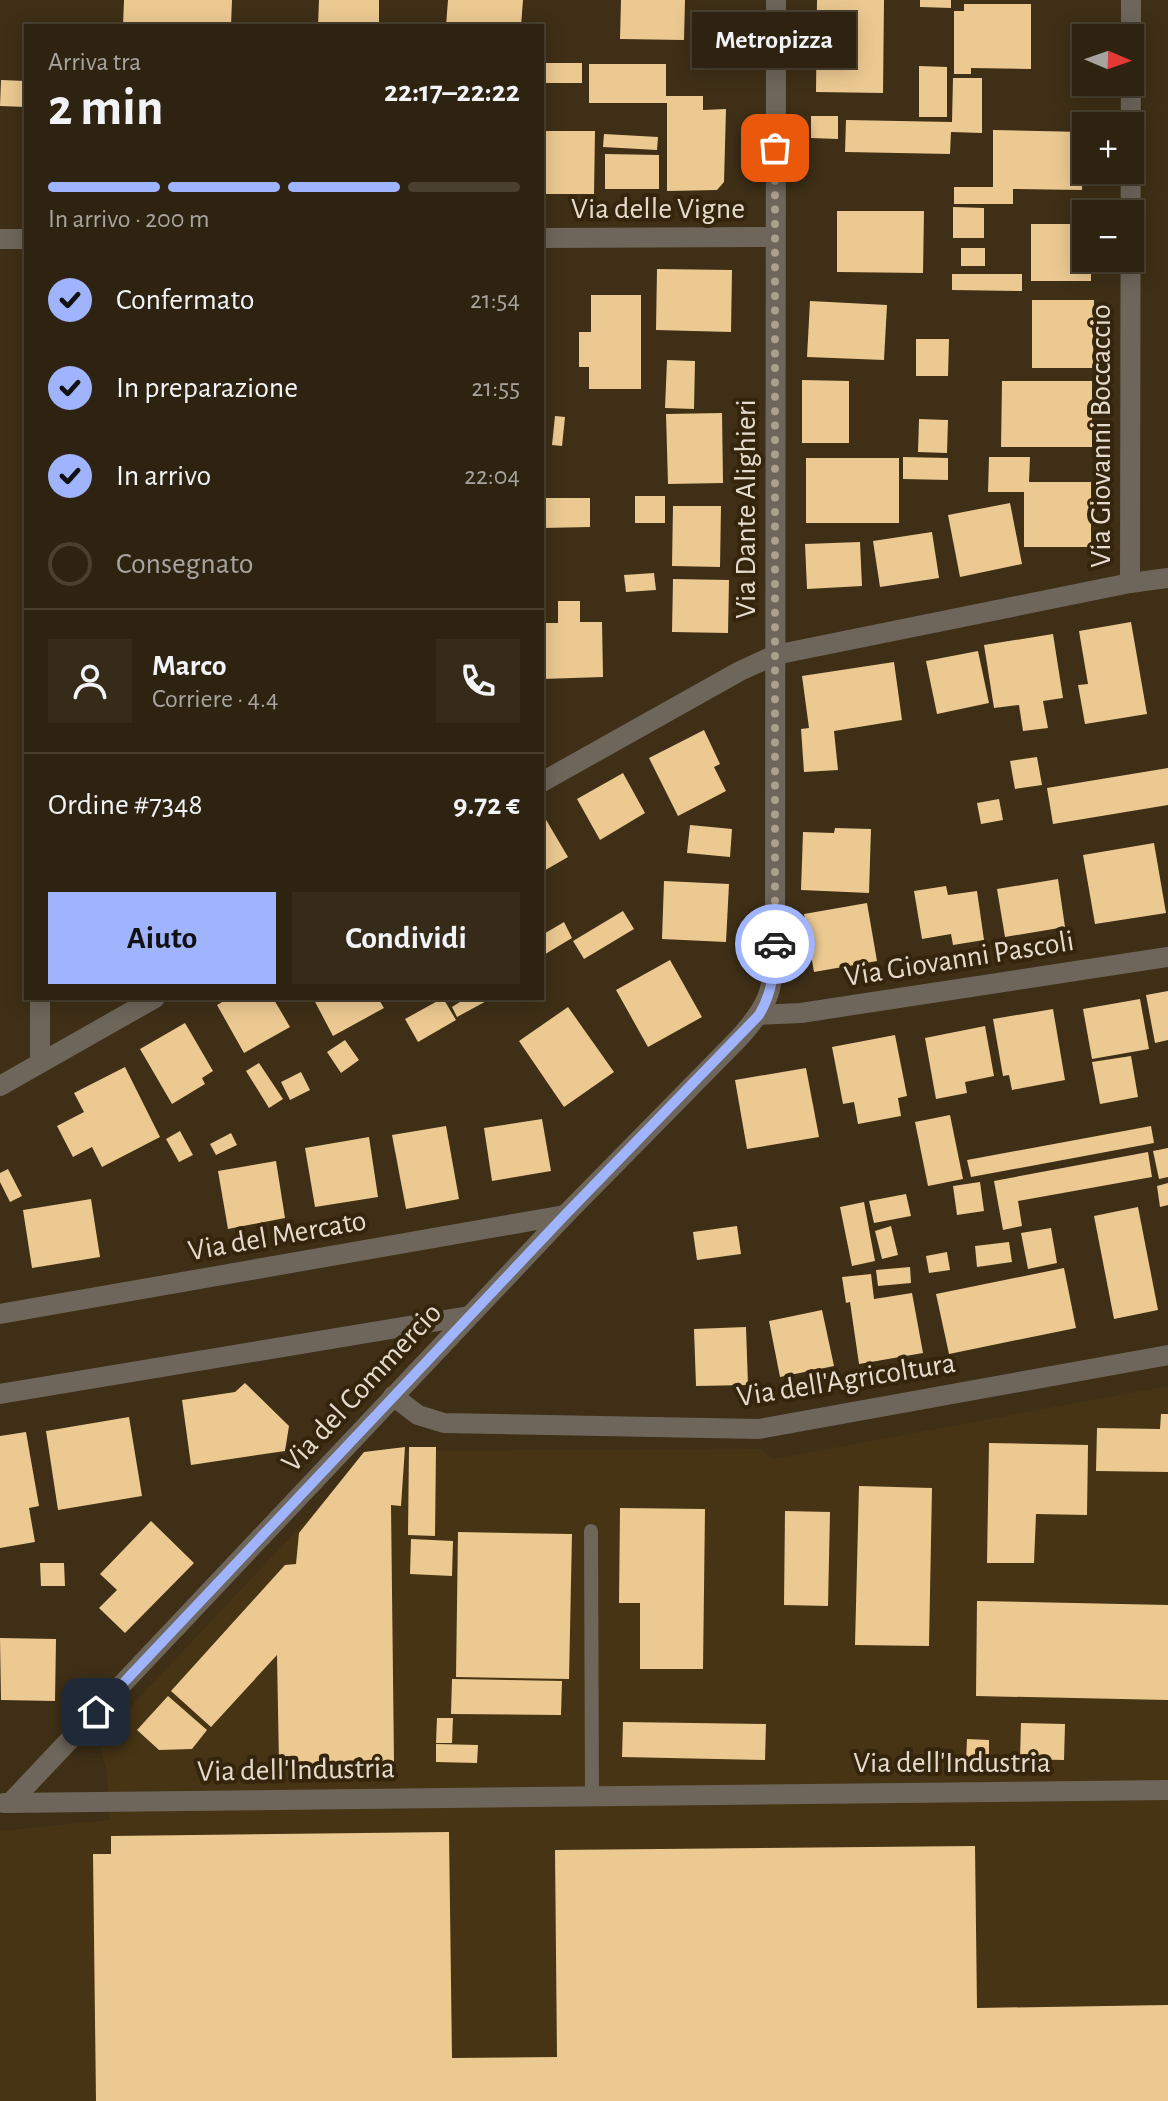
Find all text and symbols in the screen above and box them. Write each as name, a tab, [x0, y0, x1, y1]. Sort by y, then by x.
callout: Metropizza	[693, 12, 857, 68]
north arrow	[1072, 24, 1144, 96]
map controls	[1072, 24, 1144, 272]
text: Metropizza	[715, 27, 833, 53]
text: Arriva tra	[48, 49, 141, 75]
text: 22:17–22:22	[384, 77, 520, 107]
text: 2 min	[48, 82, 163, 134]
button: +	[1072, 112, 1144, 184]
pin	[741, 114, 809, 182]
icon: bag	[753, 126, 797, 170]
street label: Via delle Vigne	[571, 194, 745, 224]
button: −	[1072, 200, 1144, 272]
text: In arrivo · 200 m	[48, 206, 210, 232]
icon: check	[48, 278, 92, 322]
text: Confermato	[116, 285, 254, 315]
text: 21:54	[470, 287, 520, 313]
street label: Via Giovanni Boccaccio	[1086, 304, 1116, 568]
icon: check	[48, 366, 92, 410]
text: In preparazione	[116, 373, 298, 403]
text: 21:55	[472, 375, 520, 401]
street label: Via Dante Alighieri	[731, 399, 761, 619]
icon: check	[48, 454, 92, 498]
text: In arrivo	[116, 461, 211, 491]
text: 22:04	[464, 463, 520, 489]
text: Consegnato	[116, 549, 253, 579]
button: person	[48, 639, 132, 723]
button: phone	[436, 639, 520, 723]
text: Marco	[152, 651, 227, 681]
text: Corriere · 4.4	[152, 686, 278, 712]
text: Ordine #7348	[48, 790, 203, 820]
text: 9.72 €	[453, 790, 520, 820]
button: Aiuto	[48, 892, 276, 984]
button: Condividi	[292, 892, 520, 984]
courier	[735, 904, 815, 984]
icon: car	[753, 922, 797, 966]
street label: Via Giovanni Pascoli	[842, 926, 1076, 992]
street label: Via del Mercato	[186, 1206, 369, 1266]
street label: Via del Commercio	[276, 1297, 447, 1478]
street label: Via dell'Agricoltura	[735, 1348, 958, 1412]
pin	[62, 1678, 130, 1746]
icon: home	[74, 1690, 118, 1734]
street label: Via dell'Industria	[853, 1748, 1051, 1778]
street label: Via dell'Industria	[197, 1753, 395, 1787]

